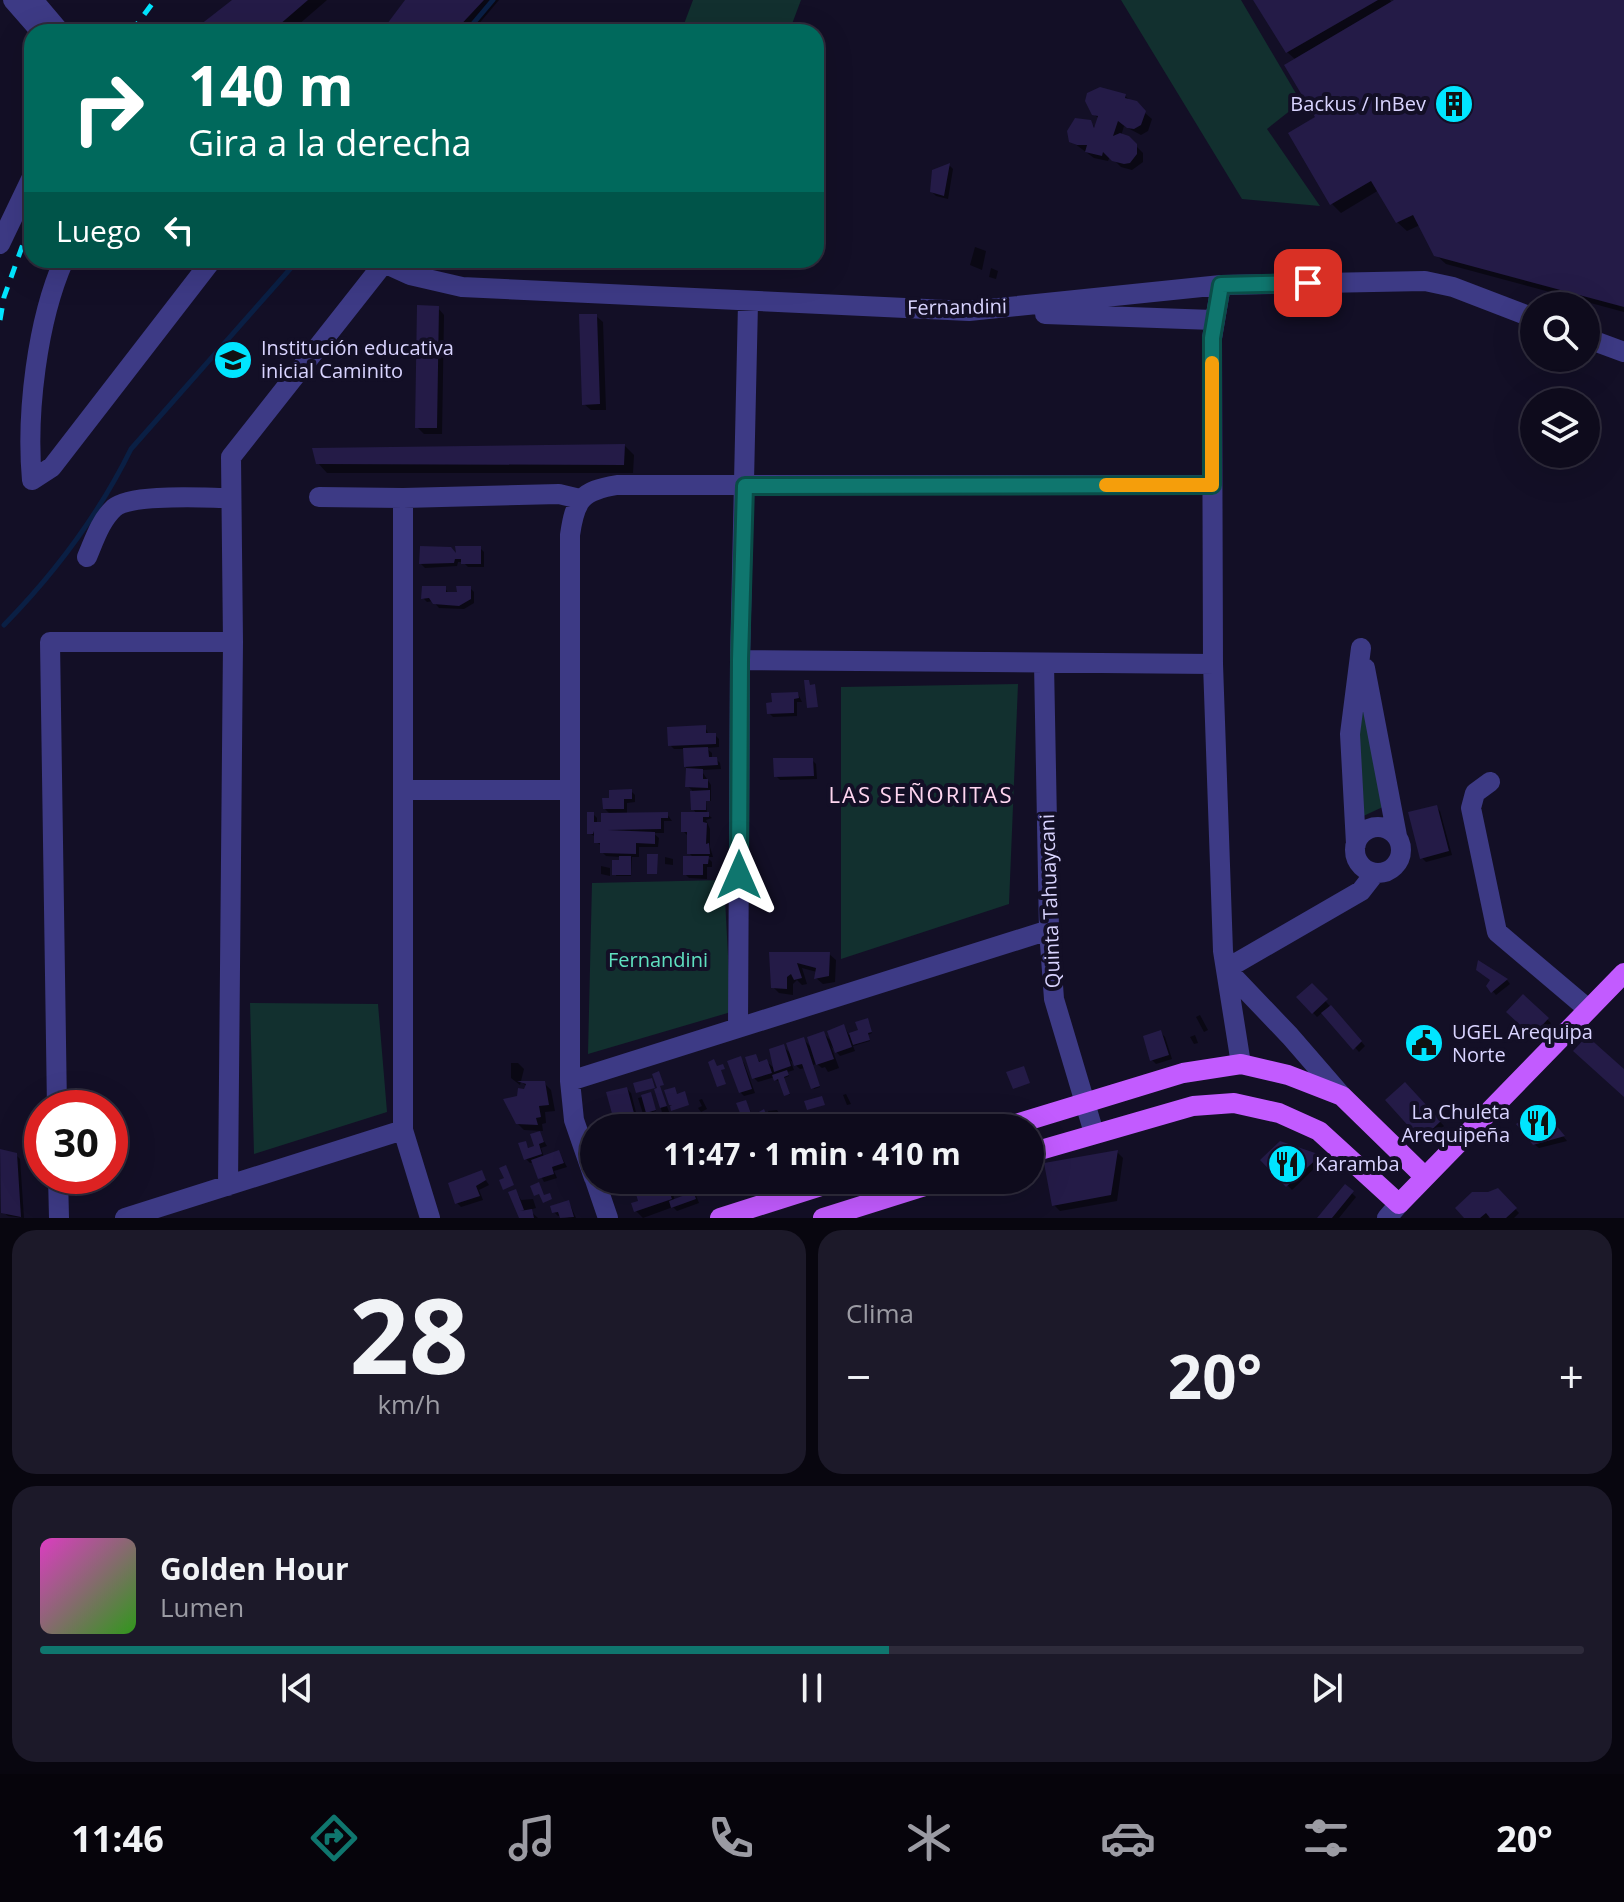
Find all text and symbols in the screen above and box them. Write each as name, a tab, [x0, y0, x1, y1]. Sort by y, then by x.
text: 140 m	[188, 46, 354, 122]
icon: right	[56, 56, 160, 160]
building icon: Backus / InBev	[1433, 83, 1475, 125]
place label: Backus / InBev	[1290, 90, 1426, 117]
text: Gira a la derecha	[188, 118, 472, 167]
icon: left	[157, 208, 201, 252]
text: Luego	[56, 210, 141, 251]
pin	[1274, 249, 1342, 317]
icon: arrive	[1286, 261, 1330, 305]
street label: Fernandini	[907, 292, 1007, 321]
map controls	[1520, 292, 1600, 468]
button: search	[1520, 292, 1600, 372]
place label: Institución educativa inicial Caminito	[261, 334, 454, 384]
school or university icon: Institución educativa inicial Caminito	[212, 339, 254, 381]
button: layers	[1520, 388, 1600, 468]
district label: LAS SEÑORITAS	[829, 779, 1013, 809]
street label: Quinta Tahuaycani	[1033, 813, 1066, 989]
position arrow	[697, 833, 781, 917]
park label: Fernandini	[608, 946, 708, 973]
place label: UGEL Arequipa Norte	[1452, 1018, 1593, 1068]
public building icon: UGEL Arequipa Norte	[1403, 1022, 1445, 1064]
speed limit sign: 30	[24, 1090, 128, 1194]
place label: La Chuleta Arequipeña	[1402, 1098, 1510, 1148]
restaurant icon: La Chuleta Arequipeña	[1517, 1102, 1559, 1144]
text: 11:47 · 1 min · 410 m	[663, 1133, 961, 1174]
restaurant icon: Karamba	[1266, 1143, 1308, 1185]
place label: Karamba	[1315, 1150, 1400, 1177]
text: 28	[350, 1263, 468, 1404]
text: Clima	[846, 1295, 914, 1331]
text: 20°	[1168, 1335, 1262, 1417]
text: −	[846, 1346, 871, 1406]
text: +	[1559, 1346, 1584, 1406]
text: km/h	[377, 1386, 441, 1422]
text: Golden Hour	[160, 1548, 349, 1589]
text: Lumen	[160, 1589, 244, 1625]
icon: previous	[275, 1666, 319, 1710]
icon: pause	[790, 1666, 834, 1710]
icon: next	[1305, 1666, 1349, 1710]
icon: directions	[306, 1810, 362, 1866]
icon: music	[504, 1810, 560, 1866]
icon: phone	[703, 1810, 759, 1866]
icon: climate	[901, 1810, 957, 1866]
icon: car	[1100, 1810, 1156, 1866]
icon: filters	[1298, 1810, 1354, 1866]
text: 11:46	[71, 1814, 164, 1863]
text: 20°	[1496, 1814, 1553, 1863]

